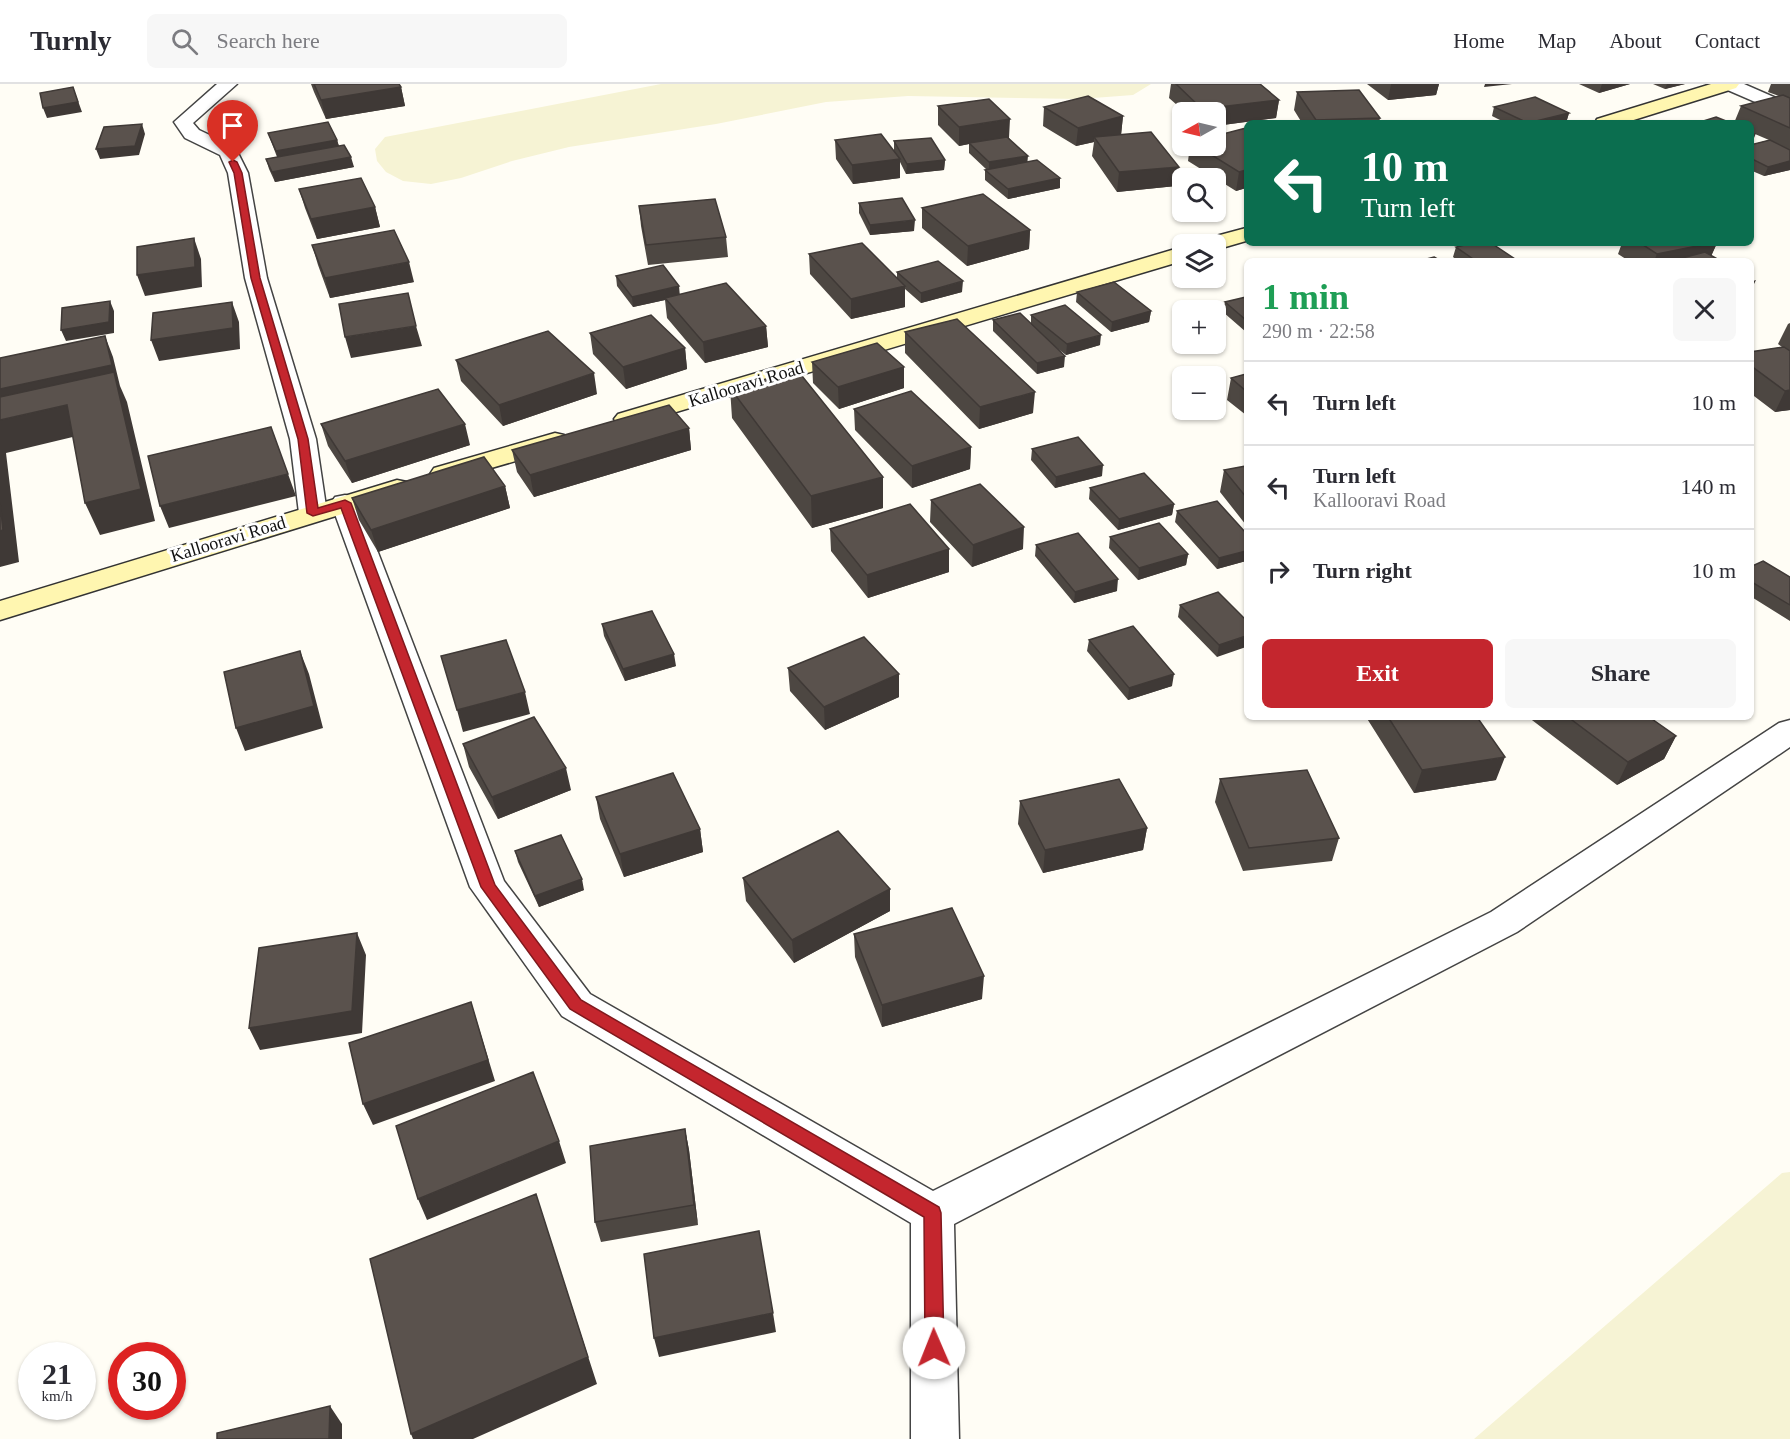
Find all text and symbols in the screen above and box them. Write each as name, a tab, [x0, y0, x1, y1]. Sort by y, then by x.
search box	[147, 14, 567, 68]
text: Turnly	[30, 25, 111, 56]
icon: search	[168, 25, 201, 58]
text: Search here	[216, 28, 320, 53]
text: Home	[1453, 29, 1505, 53]
text: Map	[1538, 29, 1576, 53]
text: About	[1609, 29, 1662, 53]
text: Contact	[1695, 29, 1760, 53]
pin	[207, 100, 258, 162]
north arrow	[1172, 102, 1226, 156]
map controls	[1172, 102, 1226, 420]
icon: arrive	[216, 109, 249, 142]
icon: left	[1262, 144, 1340, 222]
text: 10 m	[1361, 144, 1449, 190]
button: search	[1172, 168, 1226, 222]
text: Turn left	[1361, 193, 1455, 223]
button: layers	[1172, 234, 1226, 288]
text: 1 min	[1262, 277, 1349, 317]
button: close	[1673, 278, 1736, 341]
button: +	[1172, 300, 1226, 354]
text: 290 m · 22:58	[1262, 320, 1375, 342]
street label: Kallooravi Road	[686, 357, 806, 411]
button: −	[1172, 366, 1226, 420]
icon: left	[1262, 387, 1295, 420]
text: Turn left	[1313, 390, 1396, 415]
text: 10 m	[1691, 390, 1736, 415]
text: Turn left	[1313, 463, 1396, 488]
icon: left	[1262, 471, 1295, 504]
text: 140 m	[1680, 474, 1736, 499]
text: Kallooravi Road	[1313, 489, 1446, 511]
street label: Kallooravi Road	[168, 512, 288, 566]
icon: right	[1262, 555, 1295, 588]
text: Turn right	[1313, 558, 1412, 583]
text: 10 m	[1691, 558, 1736, 583]
button: Exit	[1262, 639, 1493, 708]
button: Share	[1505, 639, 1736, 708]
position arrow	[902, 1316, 966, 1380]
speed limit sign: 30	[108, 1342, 186, 1420]
text: 21	[42, 1357, 72, 1390]
text: km/h	[42, 1388, 72, 1404]

